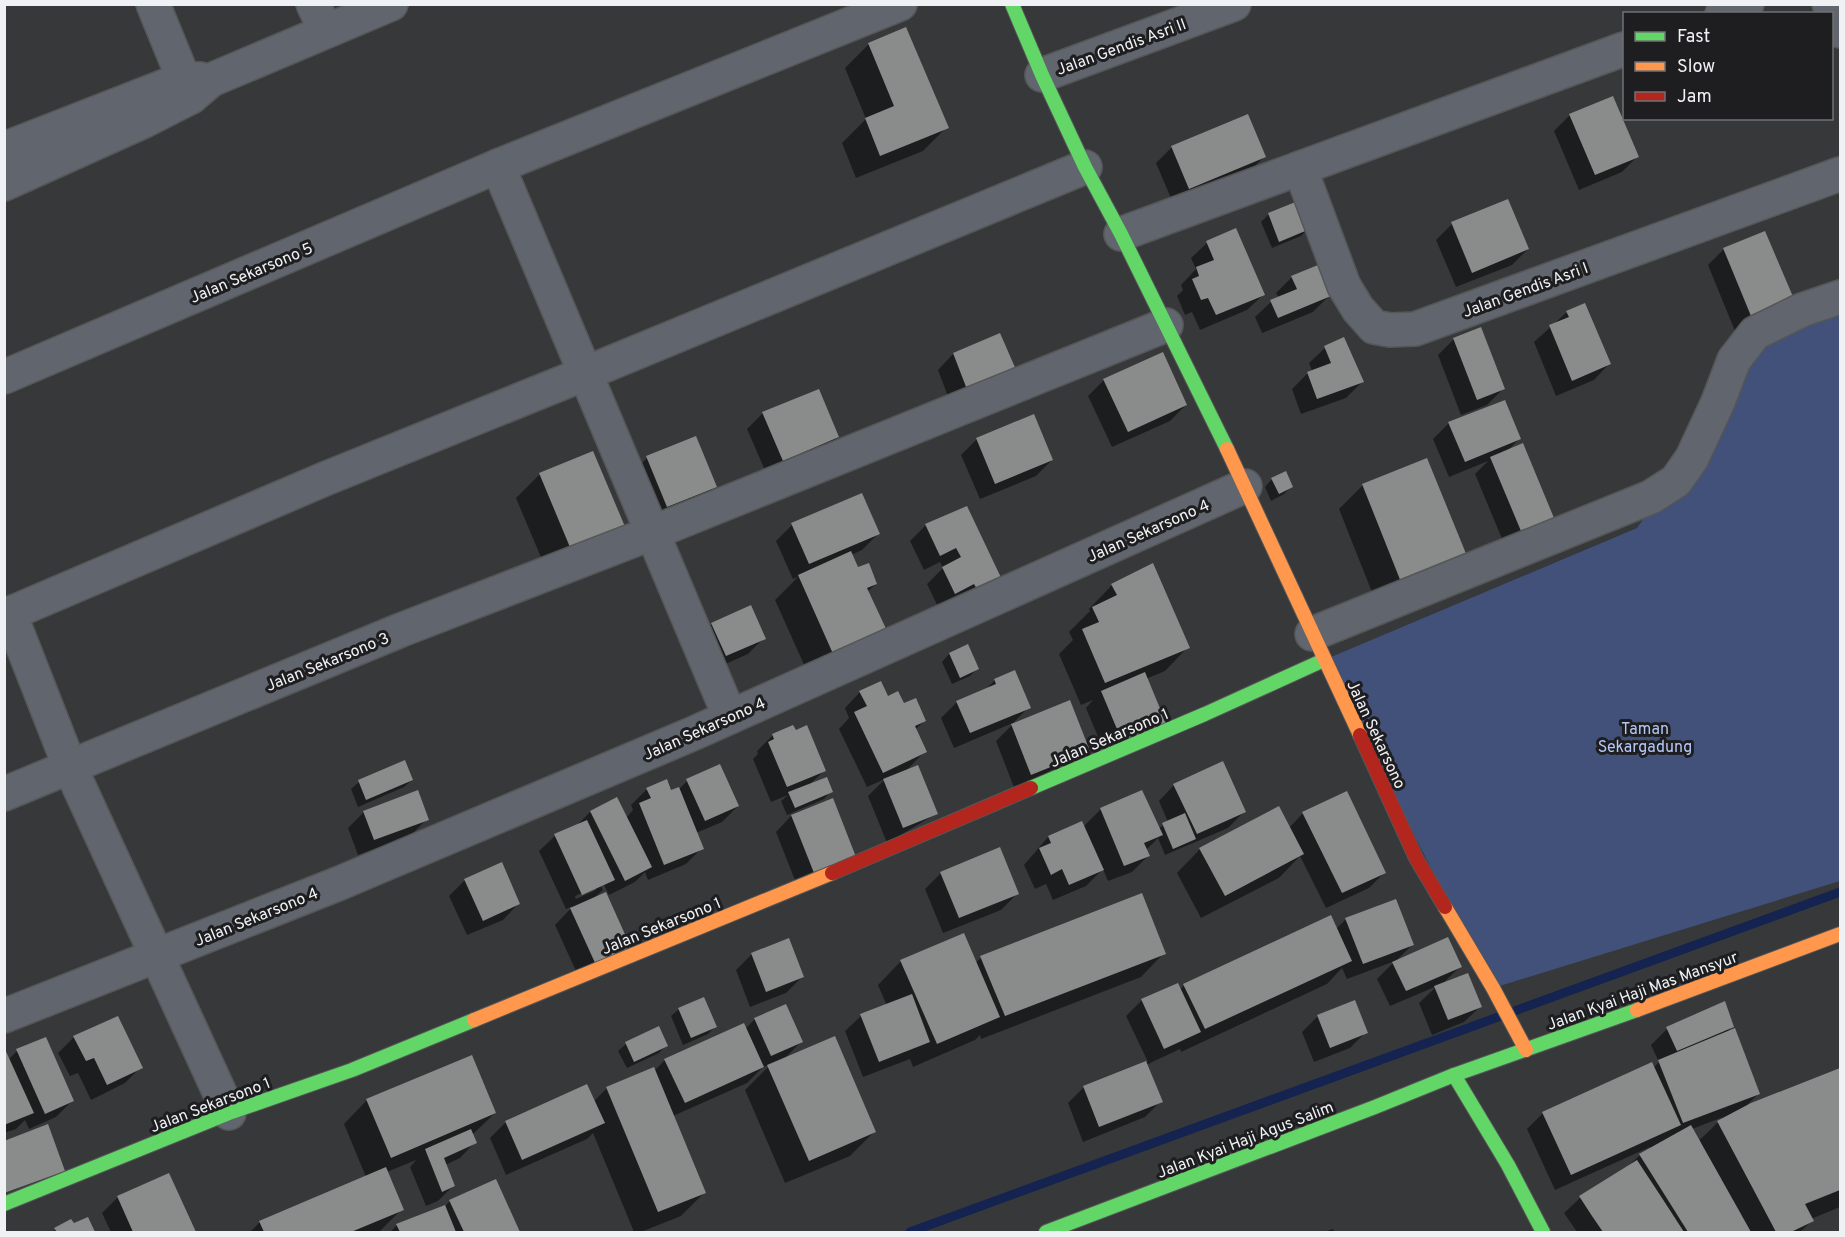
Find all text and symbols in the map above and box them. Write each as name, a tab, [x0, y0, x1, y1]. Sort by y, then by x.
legend	[1623, 12, 1833, 120]
street label: Jalan Gendis Asri II	[1054, 15, 1189, 81]
text: Fast	[1677, 26, 1710, 49]
text: Slow	[1677, 56, 1715, 79]
text: Jam	[1677, 86, 1712, 109]
street label: Jalan Sekarsono 5	[187, 239, 316, 309]
street label: Jalan Gendis Asri I	[1460, 259, 1591, 323]
street label: Jalan Sekarsono 4	[1085, 496, 1213, 568]
street label: Jalan Sekarsono 3	[263, 629, 392, 697]
street label: Jalan Sekarsono	[1341, 677, 1409, 793]
street label: Jalan Sekarsono 4	[641, 694, 769, 766]
street label: Jalan Sekarsono 1	[1047, 705, 1172, 773]
park label: Taman Sekargadung	[1598, 720, 1692, 758]
street label: Jalan Sekarsono 4	[192, 884, 322, 952]
street label: Jalan Sekarsono 1	[599, 894, 725, 960]
street label: Jalan Kyai Haji Mas Mansyur	[1545, 948, 1741, 1036]
street label: Jalan Sekarsono 1	[148, 1074, 274, 1138]
street label: Jalan Kyai Haji Agus Salim	[1155, 1098, 1337, 1184]

